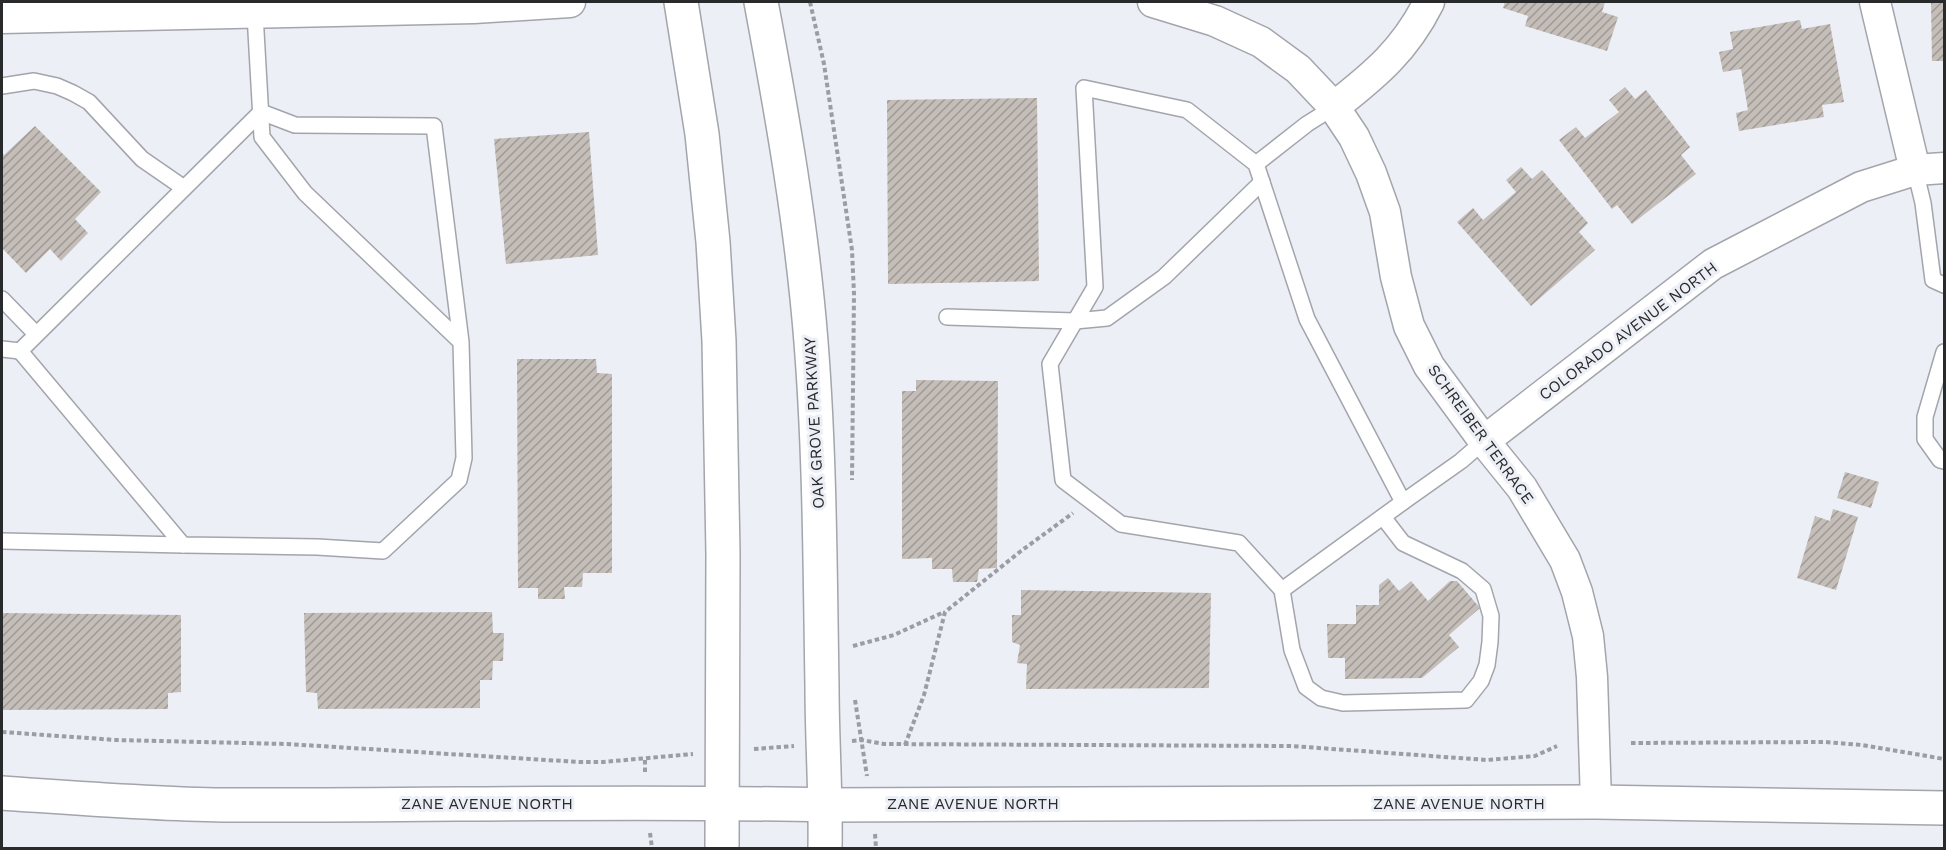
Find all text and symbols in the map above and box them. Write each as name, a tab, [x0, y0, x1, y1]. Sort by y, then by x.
street label: COLORADO AVENUE NORTH	[1535, 258, 1721, 404]
street label: OAK GROVE PARKWAY	[800, 337, 828, 509]
street label: SCHREIBER TERRACE	[1424, 361, 1538, 507]
street label: ZANE AVENUE NORTH	[401, 794, 573, 813]
street label: ZANE AVENUE NORTH	[887, 794, 1059, 813]
street label: ZANE AVENUE NORTH	[1373, 794, 1545, 813]

